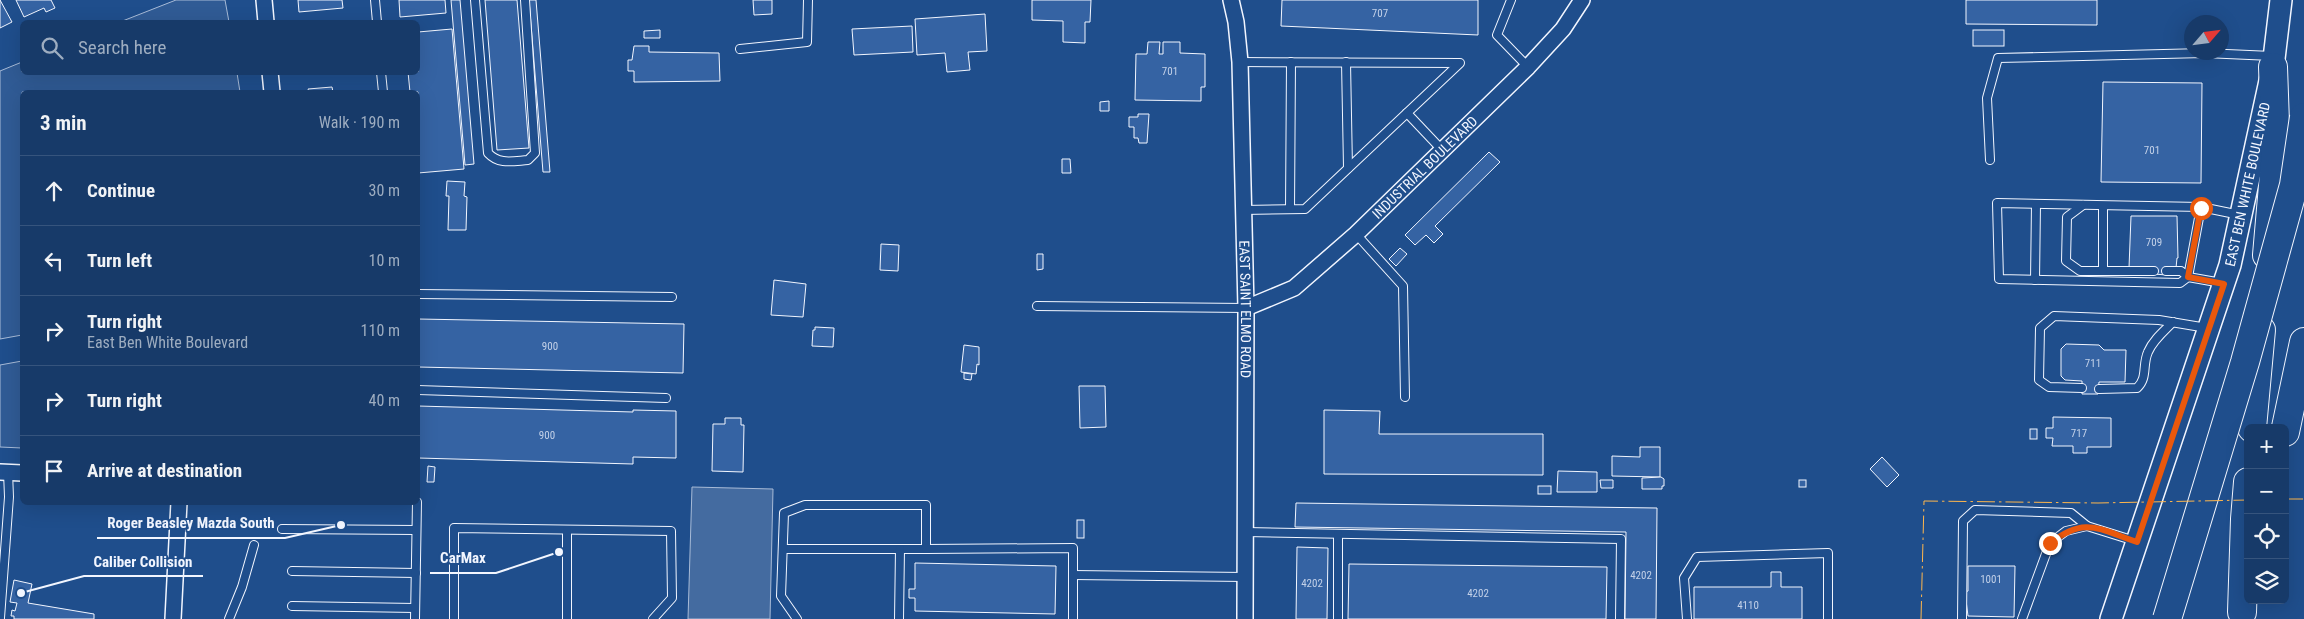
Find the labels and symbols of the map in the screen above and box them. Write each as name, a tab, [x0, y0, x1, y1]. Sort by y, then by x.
house number: 707	[1372, 7, 1388, 20]
north arrow	[2184, 15, 2229, 60]
house number: 701	[1162, 65, 1178, 78]
street label: EAST BEN WHITE BOULEVARD	[2222, 101, 2273, 268]
street label: INDUSTRIAL BOULEVARD	[1369, 113, 1481, 222]
house number: 701	[2144, 144, 2160, 157]
route start	[2190, 197, 2213, 220]
house number: 709	[2146, 236, 2162, 249]
street label: EAST SAINT ELMO ROAD	[1236, 240, 1254, 378]
house number: 900	[542, 340, 558, 353]
house number: 711	[2085, 357, 2101, 370]
house number: 717	[2071, 427, 2087, 440]
house number: 900	[539, 429, 555, 442]
callout: Roger Beasley Mazda South	[97, 508, 285, 538]
text: Roger Beasley Mazda South	[107, 514, 275, 532]
route end	[2039, 532, 2062, 555]
callout: CarMax	[430, 543, 496, 573]
callout: Caliber Collision	[84, 546, 203, 576]
text: CarMax	[440, 549, 486, 567]
text: Caliber Collision	[94, 553, 193, 571]
house number: 4202	[1630, 569, 1652, 582]
house number: 1001	[1980, 573, 2002, 586]
house number: 4202	[1301, 577, 1323, 590]
house number: 4202	[1467, 587, 1489, 600]
house number: 4110	[1737, 599, 1759, 612]

